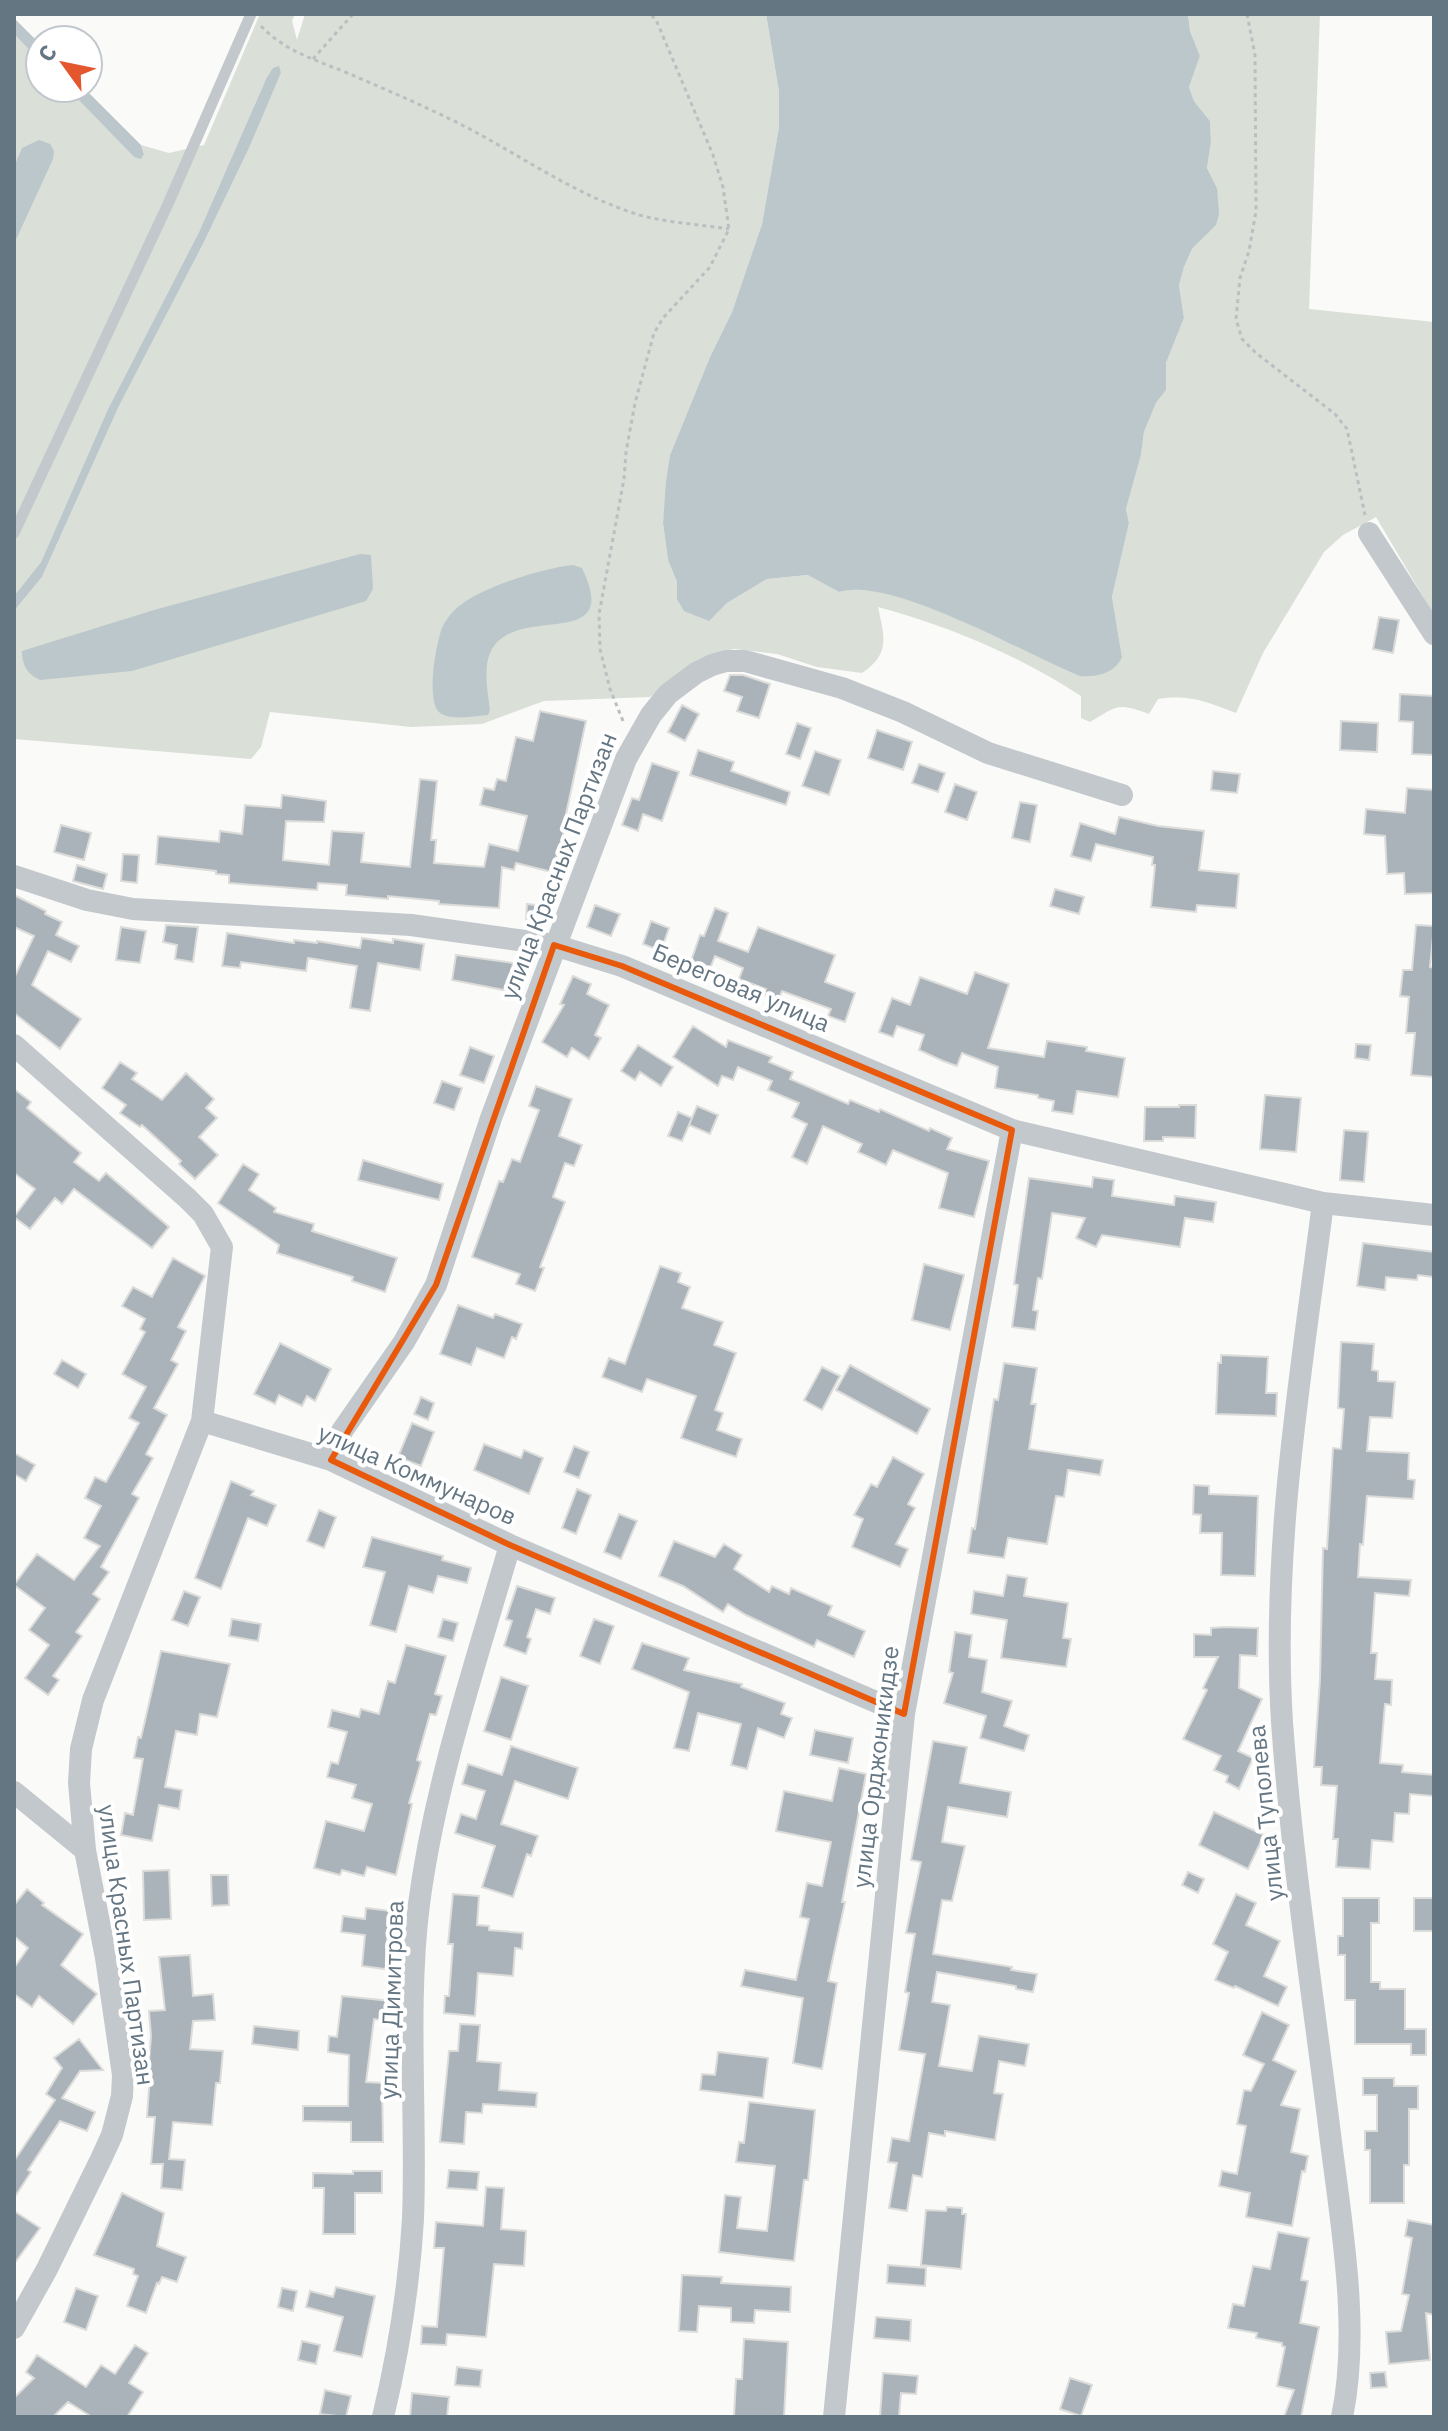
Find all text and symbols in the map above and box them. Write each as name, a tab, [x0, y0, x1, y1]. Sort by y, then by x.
north arrow	[24, 24, 104, 104]
text: С	[31, 39, 63, 67]
street label: улица Красных Партизан	[492, 728, 624, 1004]
street label: Береговая улица	[648, 935, 835, 1039]
street label: улица Коммунаров	[313, 1416, 522, 1532]
street label: улица Орджоникидзе	[844, 1644, 906, 1890]
street label: улица Туполева	[1240, 1723, 1290, 1903]
street label: улица Красных Партизан	[91, 1802, 163, 2087]
street label: улица Димитрова	[372, 1900, 410, 2100]

